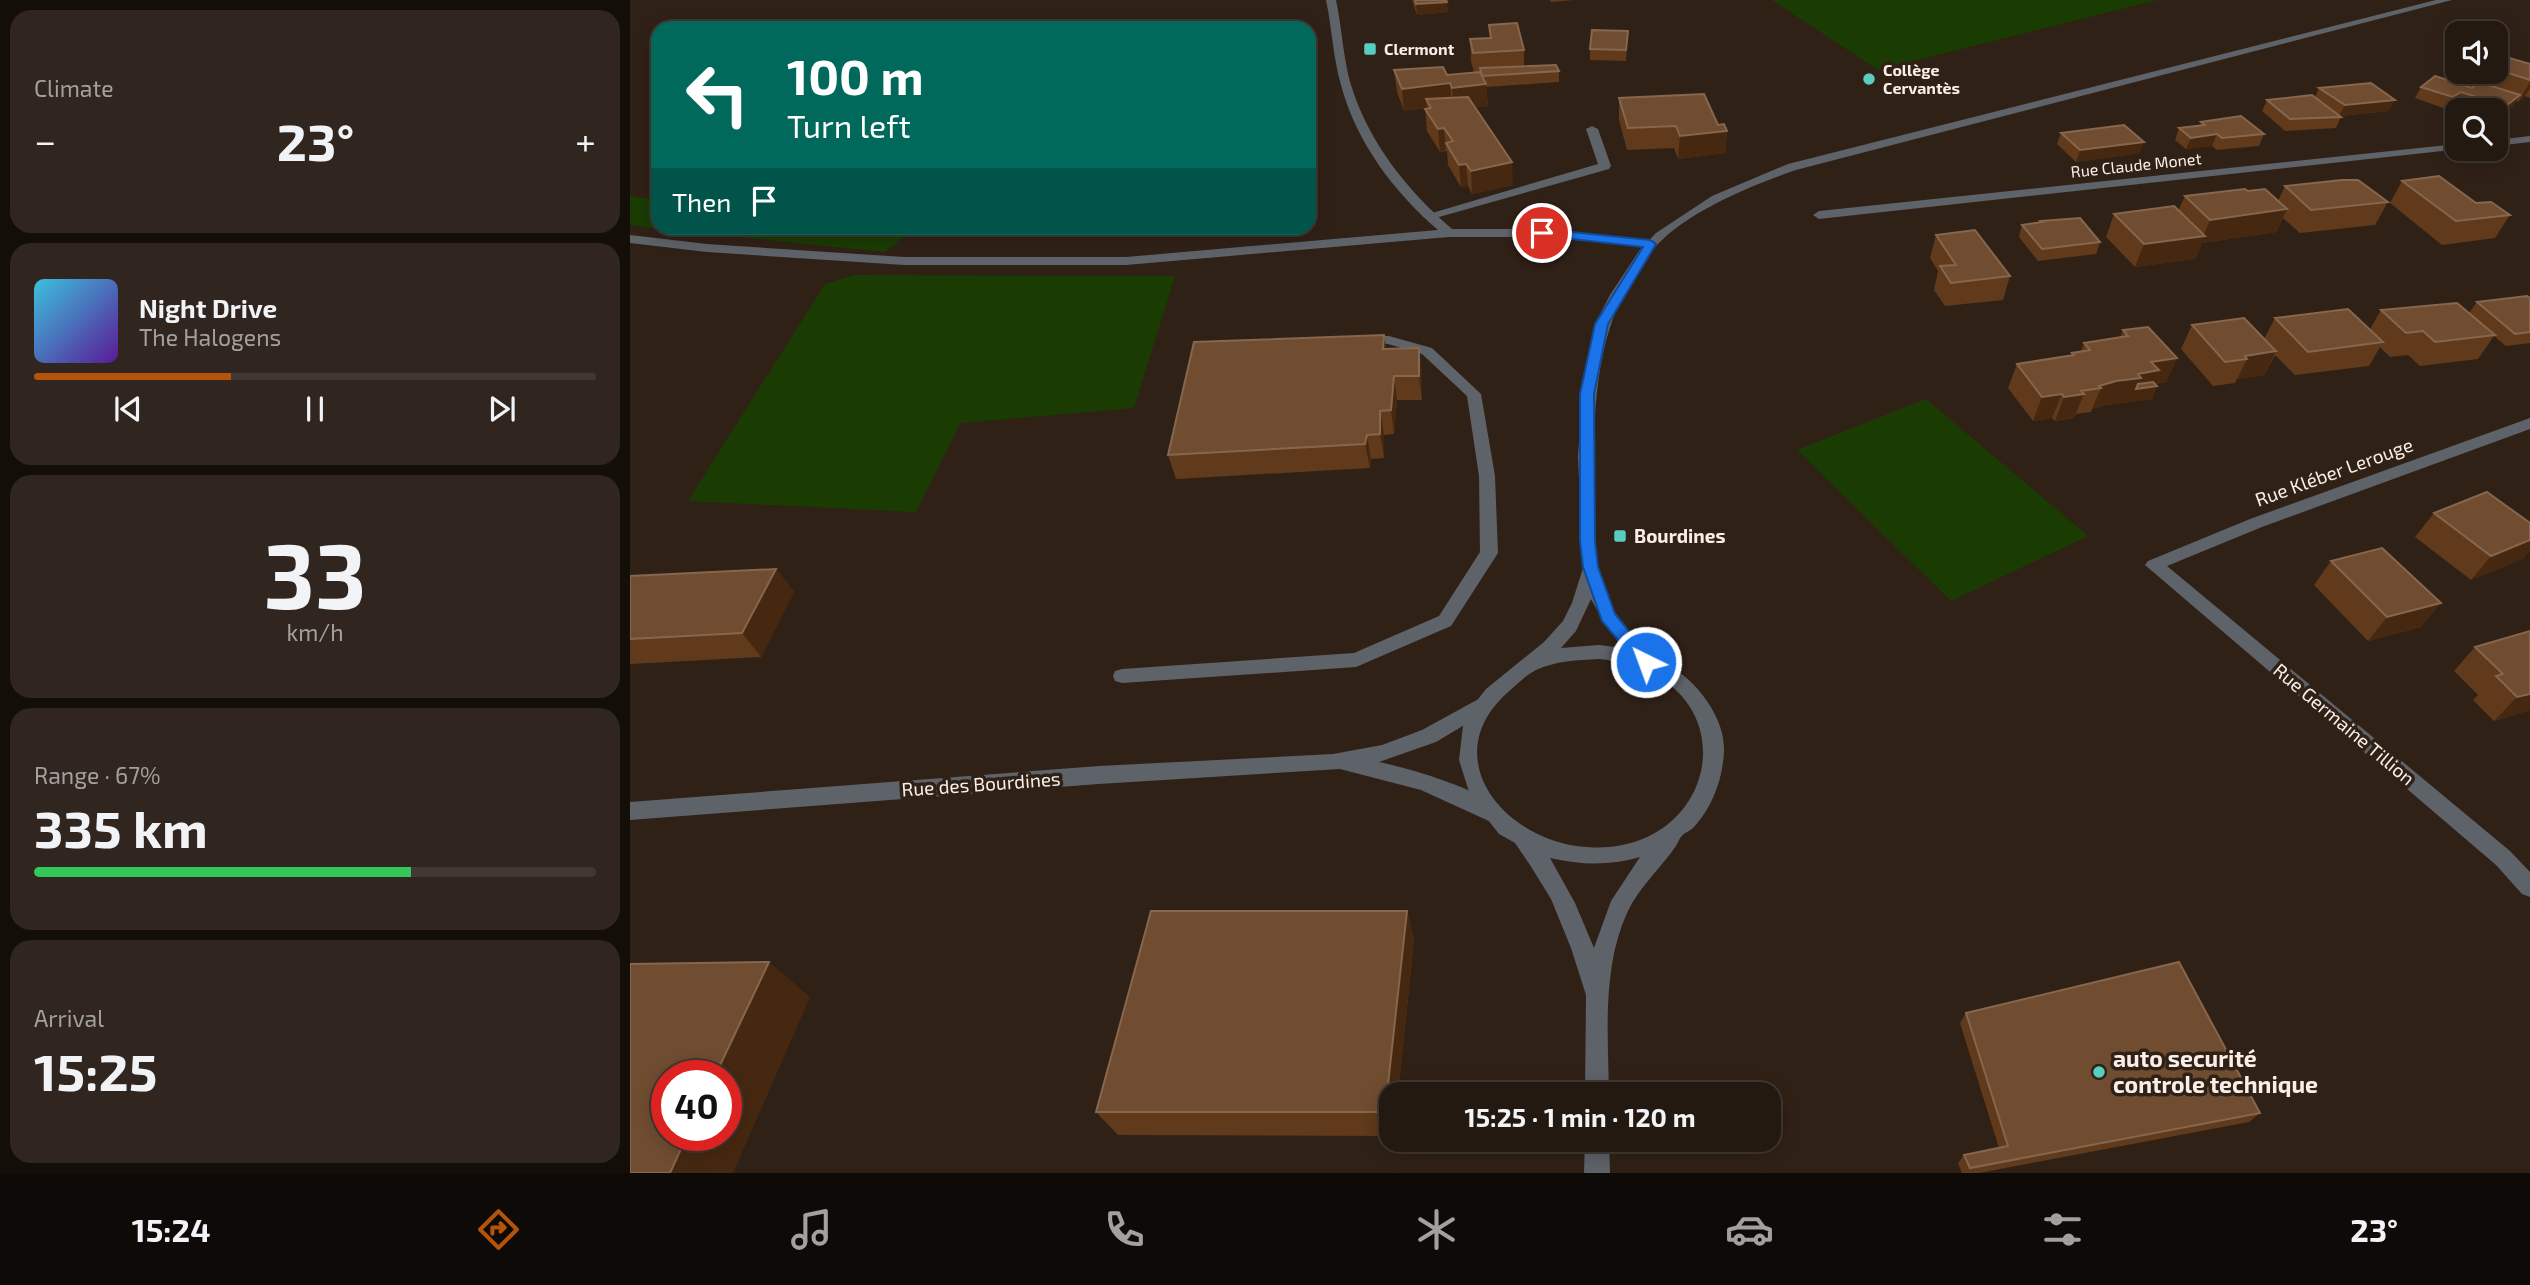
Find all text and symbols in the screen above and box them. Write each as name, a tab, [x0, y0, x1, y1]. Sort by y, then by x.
map controls	[2445, 21, 2508, 161]
button: sound	[2445, 21, 2508, 84]
place label: Clermont	[1384, 39, 1455, 58]
marker: Clermont	[1362, 41, 1378, 57]
text: 100 m	[787, 46, 924, 105]
icon: left	[672, 49, 763, 140]
place label: Collège Cervantès	[1883, 60, 1960, 97]
marker: Collège Cervantès	[1861, 71, 1877, 87]
text: Climate	[34, 74, 114, 102]
button: search	[2445, 98, 2508, 161]
text: Turn left	[787, 106, 911, 144]
text: 23°	[277, 109, 354, 171]
text: −	[34, 117, 56, 163]
text: +	[575, 117, 596, 163]
street label: Rue Claude Monet	[2070, 148, 2202, 181]
icon: arrive	[745, 182, 783, 220]
text: Then	[672, 186, 731, 217]
pin	[1512, 203, 1572, 263]
icon: arrive	[1523, 214, 1561, 252]
text: Night Drive	[139, 292, 277, 323]
text: The Halogens	[139, 323, 281, 351]
icon: previous	[109, 390, 147, 428]
icon: pause	[296, 390, 334, 428]
icon: next	[483, 390, 521, 428]
street label: Rue Kléber Lerouge	[2252, 432, 2416, 511]
text: 33	[263, 518, 367, 627]
place label: Bourdines	[1634, 524, 1725, 547]
marker: Bourdines	[1612, 528, 1628, 544]
text: km/h	[286, 618, 344, 646]
position arrow	[1609, 625, 1683, 699]
street label: Rue Germaine Tillion	[2269, 658, 2420, 789]
text: Range · 67%	[34, 761, 160, 789]
street label: Rue des Bourdines	[901, 766, 1061, 801]
text: 335 km	[34, 796, 208, 858]
text: Arrival	[34, 1004, 104, 1032]
text: 15:25	[34, 1039, 157, 1101]
place label: auto securité controle technique	[2113, 1044, 2318, 1098]
speed limit sign: 40	[651, 1060, 742, 1151]
marker: auto securité controle technique	[2091, 1064, 2107, 1080]
text: 15:25 · 1 min · 120 m	[1464, 1101, 1696, 1132]
icon: directions	[474, 1205, 523, 1254]
icon: music	[787, 1205, 836, 1254]
icon: phone	[1100, 1205, 1149, 1254]
icon: climate	[1412, 1205, 1461, 1254]
icon: car	[1725, 1205, 1774, 1254]
icon: filters	[2038, 1205, 2087, 1254]
text: 15:24	[132, 1210, 211, 1248]
text: 23°	[2350, 1210, 2398, 1248]

